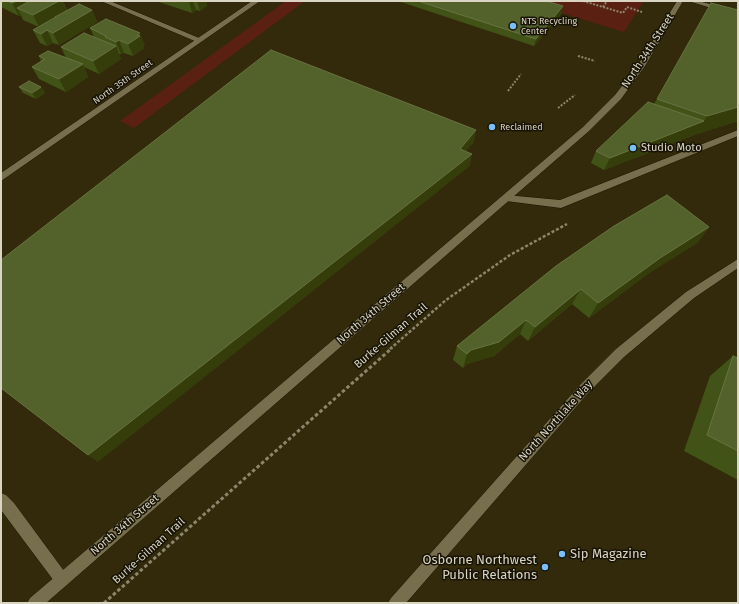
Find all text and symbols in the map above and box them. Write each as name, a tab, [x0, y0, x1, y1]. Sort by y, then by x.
street label: North 34th Street	[619, 11, 677, 91]
place label: NTS Recycling Center	[521, 16, 577, 37]
marker: NTS Recycling Center	[508, 21, 518, 31]
street label: North 35th Street	[91, 57, 155, 107]
marker: Reclaimed	[487, 122, 497, 132]
place label: Reclaimed	[500, 122, 543, 132]
place label: Studio Moto	[641, 141, 702, 155]
marker: Studio Moto	[628, 143, 638, 153]
street label: North 34th Street	[334, 281, 408, 347]
street label: Burke-Gilman Trail	[352, 301, 430, 371]
street label: North Northlake Way	[516, 378, 596, 464]
street label: North 34th Street	[88, 492, 162, 558]
street label: Burke-Gilman Trail	[110, 515, 188, 587]
place label: Sip Magazine	[570, 546, 647, 562]
marker: Sip Magazine	[557, 549, 567, 559]
place label: Osborne Northwest Public Relations	[422, 552, 537, 583]
marker: Osborne Northwest Public Relations	[540, 562, 550, 572]

